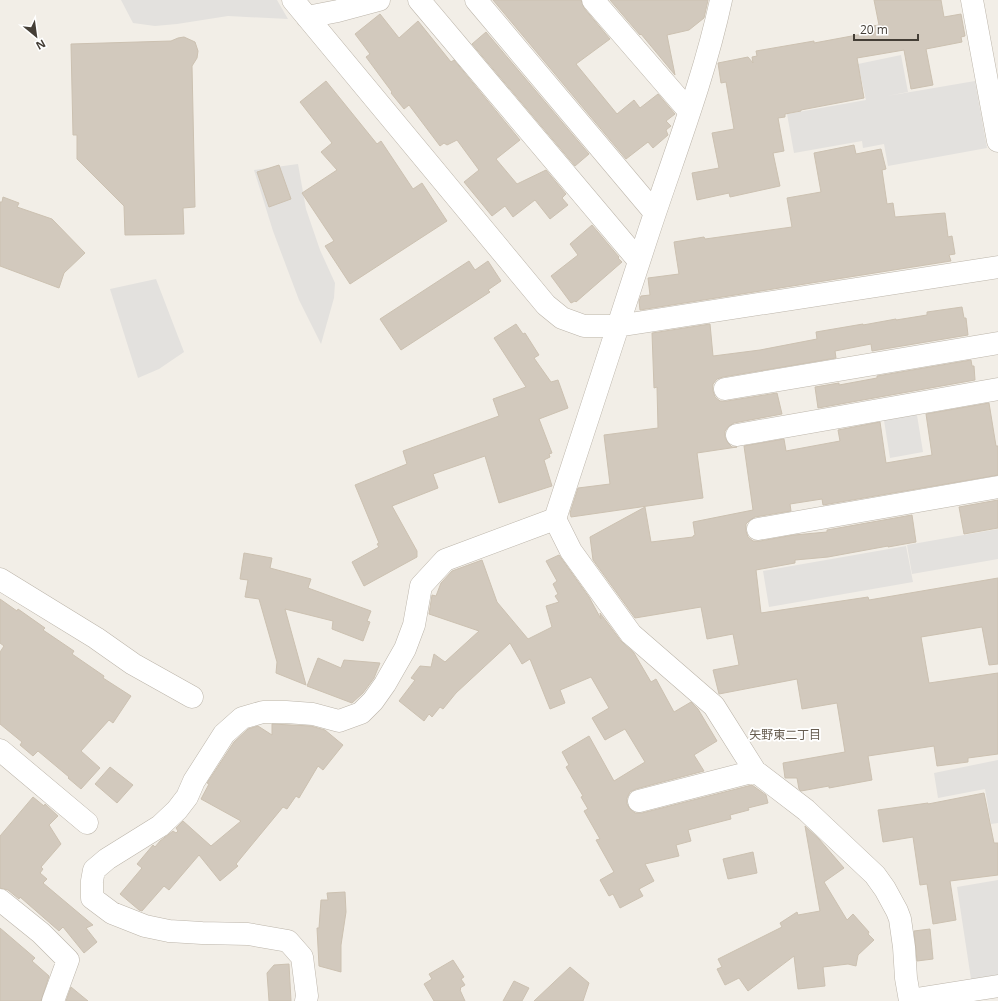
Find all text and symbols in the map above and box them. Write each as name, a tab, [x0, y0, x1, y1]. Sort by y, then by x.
north arrow	[16, 16, 56, 56]
scale bar	[854, 16, 918, 42]
text: 20 m	[860, 21, 888, 38]
text: N	[34, 36, 49, 54]
district label: 矢野東二丁目	[749, 726, 821, 743]

